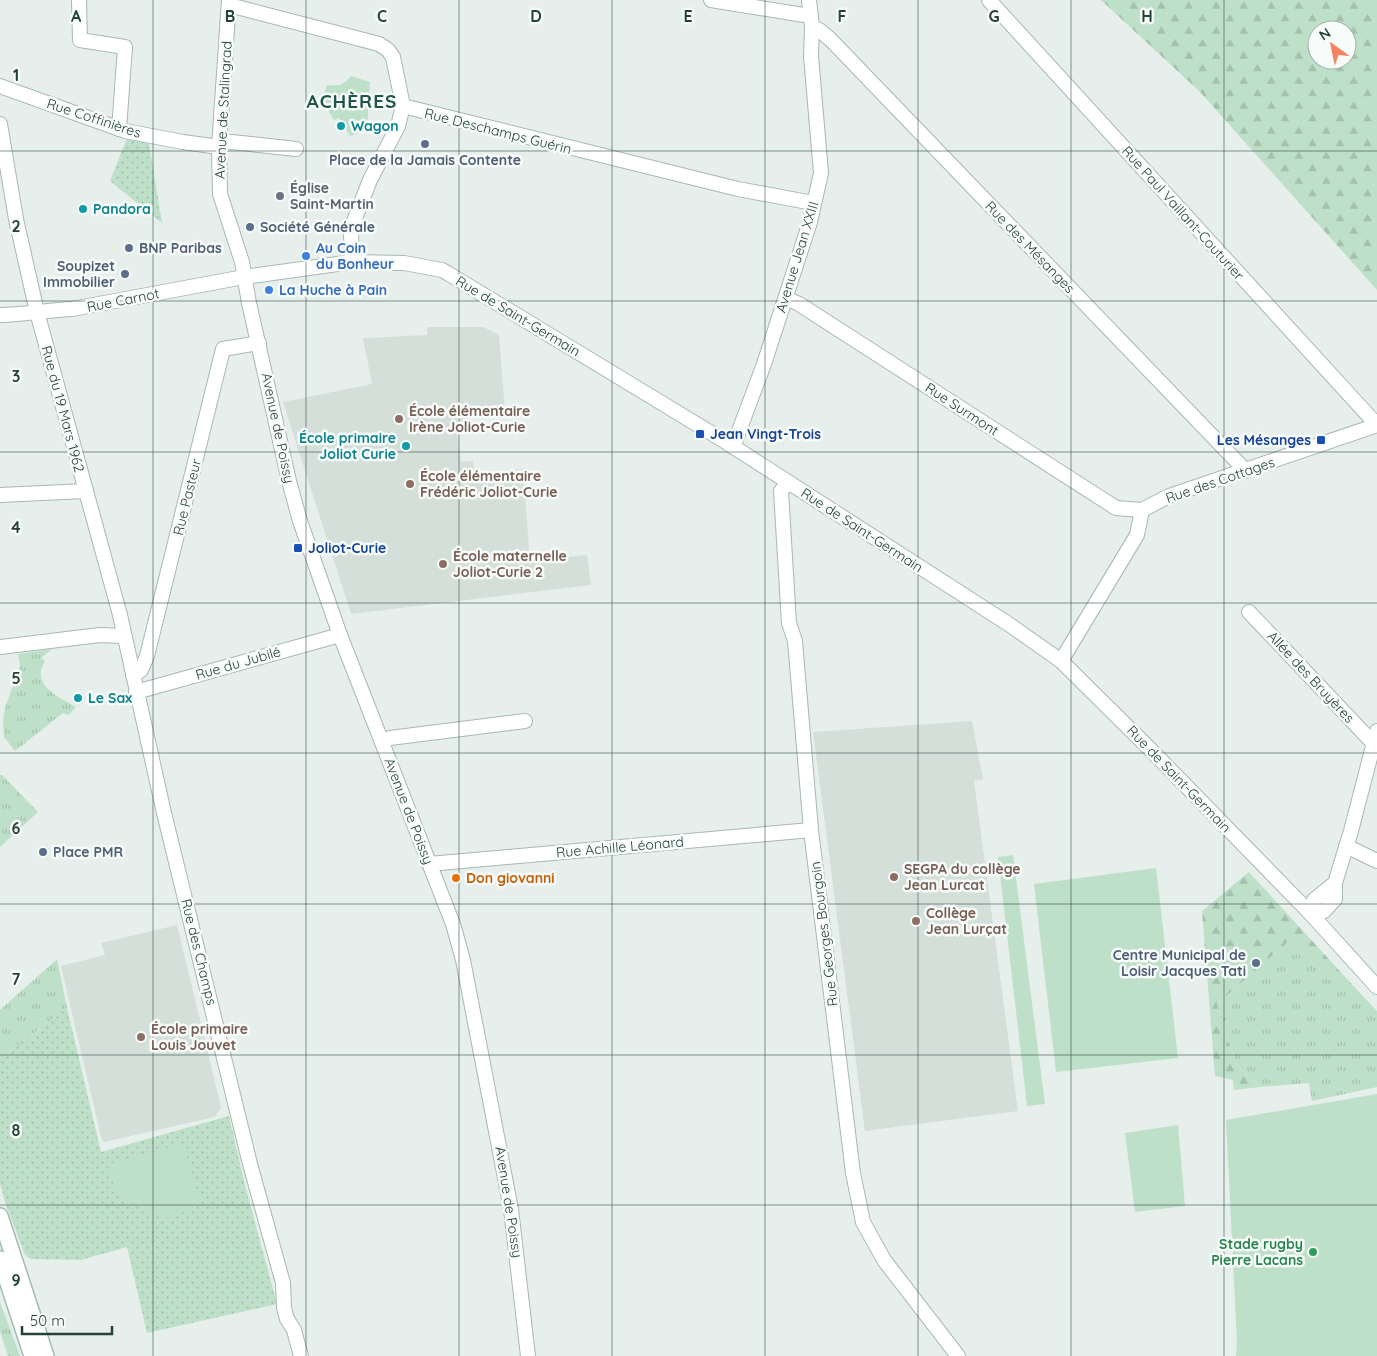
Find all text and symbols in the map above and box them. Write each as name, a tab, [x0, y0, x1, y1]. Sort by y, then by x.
text: A	[71, 6, 82, 26]
text: B	[225, 6, 235, 26]
text: C	[377, 6, 387, 26]
text: D	[530, 6, 542, 26]
text: E	[683, 6, 693, 26]
text: F	[838, 6, 847, 26]
text: G	[988, 6, 1000, 26]
text: H	[1141, 6, 1153, 26]
north arrow	[1307, 20, 1357, 70]
text: N	[1316, 24, 1334, 44]
street label: Avenue de Stalingrad	[210, 40, 236, 180]
text: 1	[13, 65, 19, 85]
district label: ACHÈRES	[307, 89, 397, 113]
street label: Rue Coffinières	[45, 94, 143, 142]
street label: Rue Deschamps Guérin	[423, 104, 573, 158]
place label: Wagon	[351, 117, 399, 135]
marker: Wagon	[335, 120, 347, 132]
marker: Place de la Jamais Contente	[419, 138, 431, 150]
street label: Rue Paul Vaillant-Couturier	[1118, 142, 1248, 284]
place label: Place de la Jamais Contente	[329, 151, 521, 169]
place label: Église Saint-Martin	[290, 179, 374, 213]
marker: Église Saint-Martin	[274, 190, 286, 202]
street label: Rue des Mésanges	[981, 197, 1079, 297]
street label: Avenue Jean XXIII	[772, 199, 822, 315]
place label: Pandora	[93, 200, 151, 218]
marker: Pandora	[77, 203, 89, 215]
text: 2	[11, 216, 21, 236]
place label: Société Générale	[260, 218, 375, 236]
marker: Société Générale	[244, 221, 256, 233]
place label: BNP Paribas	[139, 239, 222, 257]
place label: Au Coin du Bonheur	[316, 239, 394, 273]
marker: BNP Paribas	[123, 242, 135, 254]
marker: Au Coin du Bonheur	[300, 250, 312, 262]
place label: Soupizet Immobilier	[43, 257, 115, 291]
marker: Soupizet Immobilier	[119, 268, 131, 280]
street label: Rue de Saint-Germain	[452, 272, 584, 360]
place label: La Huche à Pain	[279, 281, 387, 299]
street label: Rue Carnot	[85, 284, 161, 316]
marker: La Huche à Pain	[263, 284, 275, 296]
street label: Rue du 19 Mars 1962	[37, 344, 89, 475]
text: 3	[12, 366, 20, 386]
street label: Avenue de Poissy	[257, 371, 299, 485]
street label: Rue Surmont	[922, 379, 1002, 440]
place label: École élémentaire Irène Joliot-Curie	[409, 402, 530, 436]
marker: École élémentaire Irène Joliot-Curie	[393, 413, 405, 425]
place label: Jean Vingt-Trois	[710, 425, 821, 443]
marker: Jean Vingt-Trois	[694, 428, 706, 440]
place label: École primaire Joliot Curie	[299, 429, 396, 463]
place label: Les Mésanges	[1217, 431, 1311, 449]
marker: Les Mésanges	[1315, 434, 1327, 446]
marker: École primaire Joliot Curie	[400, 440, 412, 452]
street label: Rue des Cottages	[1163, 453, 1277, 507]
street label: Rue Pasteur	[169, 456, 205, 537]
place label: École élémentaire Frédéric Joliot-Curie	[420, 467, 558, 501]
marker: École élémentaire Frédéric Joliot-Curie	[404, 478, 416, 490]
street label: Rue de Saint-Germain	[797, 484, 927, 576]
text: 4	[11, 517, 21, 537]
place label: Joliot-Curie	[308, 539, 386, 557]
marker: Joliot-Curie	[292, 542, 304, 554]
place label: École maternelle Joliot-Curie 2	[453, 547, 567, 581]
marker: École maternelle Joliot-Curie 2	[437, 558, 449, 570]
street label: Allée des Bruyères	[1264, 627, 1358, 727]
street label: Rue du Jubilé	[193, 642, 283, 684]
text: 5	[11, 668, 21, 688]
place label: Le Sax	[88, 689, 132, 707]
marker: Le Sax	[72, 692, 84, 704]
street label: Rue de Saint-Germain	[1123, 722, 1235, 836]
street label: Avenue de Poissy	[380, 755, 438, 867]
text: 6	[12, 818, 21, 838]
street label: Rue Achille Léonard	[555, 832, 685, 862]
place label: Place PMR	[53, 843, 123, 861]
marker: Place PMR	[37, 846, 49, 858]
place label: SEGPA du collège Jean Lurcat	[904, 860, 1021, 894]
street label: Rue Georges Bourgoin	[806, 861, 842, 1007]
place label: Don giovanni	[466, 869, 555, 887]
marker: SEGPA du collège Jean Lurcat	[888, 871, 900, 883]
marker: Don giovanni	[450, 872, 462, 884]
street label: Rue des Champs	[177, 897, 221, 1007]
place label: Collège Jean Lurçat	[926, 904, 1007, 938]
marker: Collège Jean Lurçat	[910, 915, 922, 927]
place label: Centre Municipal de Loisir Jacques Tati	[1113, 946, 1246, 980]
marker: Centre Municipal de Loisir Jacques Tati	[1250, 957, 1262, 969]
text: 7	[12, 969, 21, 989]
place label: École primaire Louis Jouvet	[151, 1020, 248, 1054]
marker: École primaire Louis Jouvet	[135, 1031, 147, 1043]
text: 8	[12, 1120, 21, 1140]
street label: Avenue de Poissy	[491, 1145, 527, 1259]
place label: Stade rugby Pierre Lacans	[1211, 1235, 1303, 1269]
marker: Stade rugby Pierre Lacans	[1307, 1246, 1319, 1258]
text: 9	[11, 1270, 21, 1290]
scale bar	[22, 1304, 112, 1336]
text: 50 m	[30, 1311, 65, 1330]

